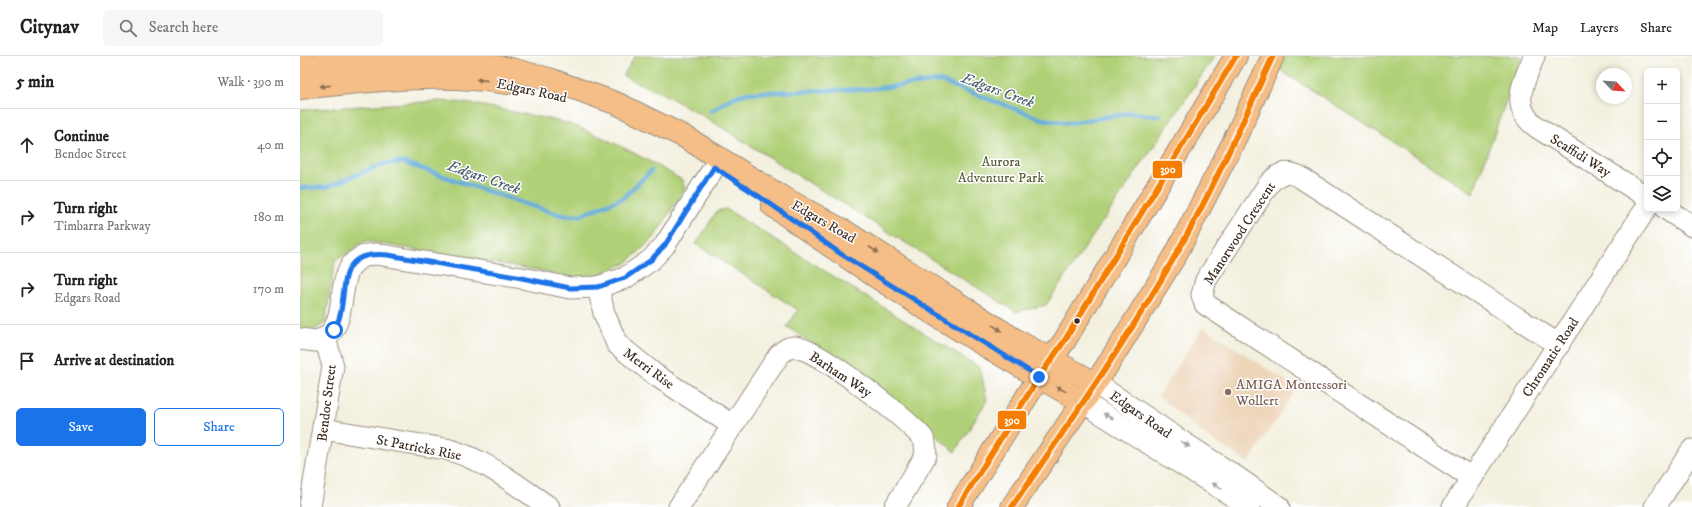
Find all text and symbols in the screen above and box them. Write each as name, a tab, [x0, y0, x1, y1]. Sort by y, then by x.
search box	[103, 10, 383, 46]
text: Citynav	[20, 16, 79, 39]
icon: search	[117, 17, 139, 39]
text: Search here	[149, 18, 218, 37]
text: Map	[1532, 19, 1558, 37]
text: Layers	[1580, 19, 1618, 37]
text: Share	[1640, 19, 1672, 37]
water label: Edgars Creek	[958, 68, 1037, 113]
north arrow	[1596, 68, 1632, 104]
map controls	[1644, 68, 1680, 212]
button: +	[1644, 68, 1680, 104]
text: 5 min	[16, 71, 54, 93]
text: Walk · 390 m	[217, 74, 284, 90]
street label: Edgars Road	[495, 75, 569, 107]
one-way arrow	[476, 76, 488, 83]
one-way arrow	[319, 82, 331, 89]
button: −	[1644, 104, 1680, 140]
text: Continue	[54, 127, 109, 146]
street label: Scaffidi Way	[1547, 130, 1615, 182]
icon: ahead	[16, 134, 38, 156]
text: 40 m	[257, 137, 284, 153]
button: locate	[1644, 140, 1680, 176]
text: Bendoc Street	[54, 146, 126, 162]
park label: Aurora Adventure Park	[958, 153, 1044, 187]
water label: Edgars Creek	[444, 156, 523, 199]
line badge: 390	[1152, 160, 1183, 179]
text: 390	[1160, 163, 1176, 177]
button: layers	[1644, 176, 1680, 212]
street label: Manorwood Crescent	[1200, 178, 1280, 288]
street label: Edgars Road	[788, 196, 859, 248]
text: Turn right	[54, 199, 117, 218]
icon: right	[16, 206, 38, 228]
text: 180 m	[253, 209, 284, 225]
text: Timbarra Parkway	[54, 218, 151, 234]
one-way arrow	[869, 246, 879, 254]
text: Turn right	[54, 271, 117, 290]
icon: right	[16, 278, 38, 300]
text: 170 m	[253, 281, 284, 297]
text: Edgars Road	[54, 290, 120, 306]
street label: Chromatic Road	[1518, 314, 1583, 401]
unlabelled marker	[1072, 316, 1082, 326]
route start	[325, 321, 343, 339]
one-way arrow	[992, 324, 1002, 332]
street label: Merri Rise	[619, 344, 678, 393]
street label: Barham Way	[806, 348, 876, 402]
icon: arrive	[16, 350, 38, 372]
text: Arrive at destination	[54, 351, 174, 370]
street label: Bendoc Street	[313, 363, 341, 443]
route end	[1030, 368, 1048, 386]
place label: AMIGA Montessori Wollert	[1235, 376, 1347, 410]
one-way arrow	[1055, 386, 1067, 393]
street label: Edgars Road	[1106, 387, 1175, 443]
marker: AMIGA Montessori Wollert	[1223, 387, 1233, 397]
button: Save	[16, 408, 146, 446]
button: Share	[154, 408, 284, 446]
line badge: 390	[997, 410, 1027, 430]
one-way arrow	[1102, 412, 1114, 419]
text: 390	[1004, 414, 1020, 428]
street label: St Patricks Rise	[375, 431, 463, 465]
one-way arrow	[1179, 441, 1191, 448]
one-way arrow	[1212, 482, 1222, 490]

